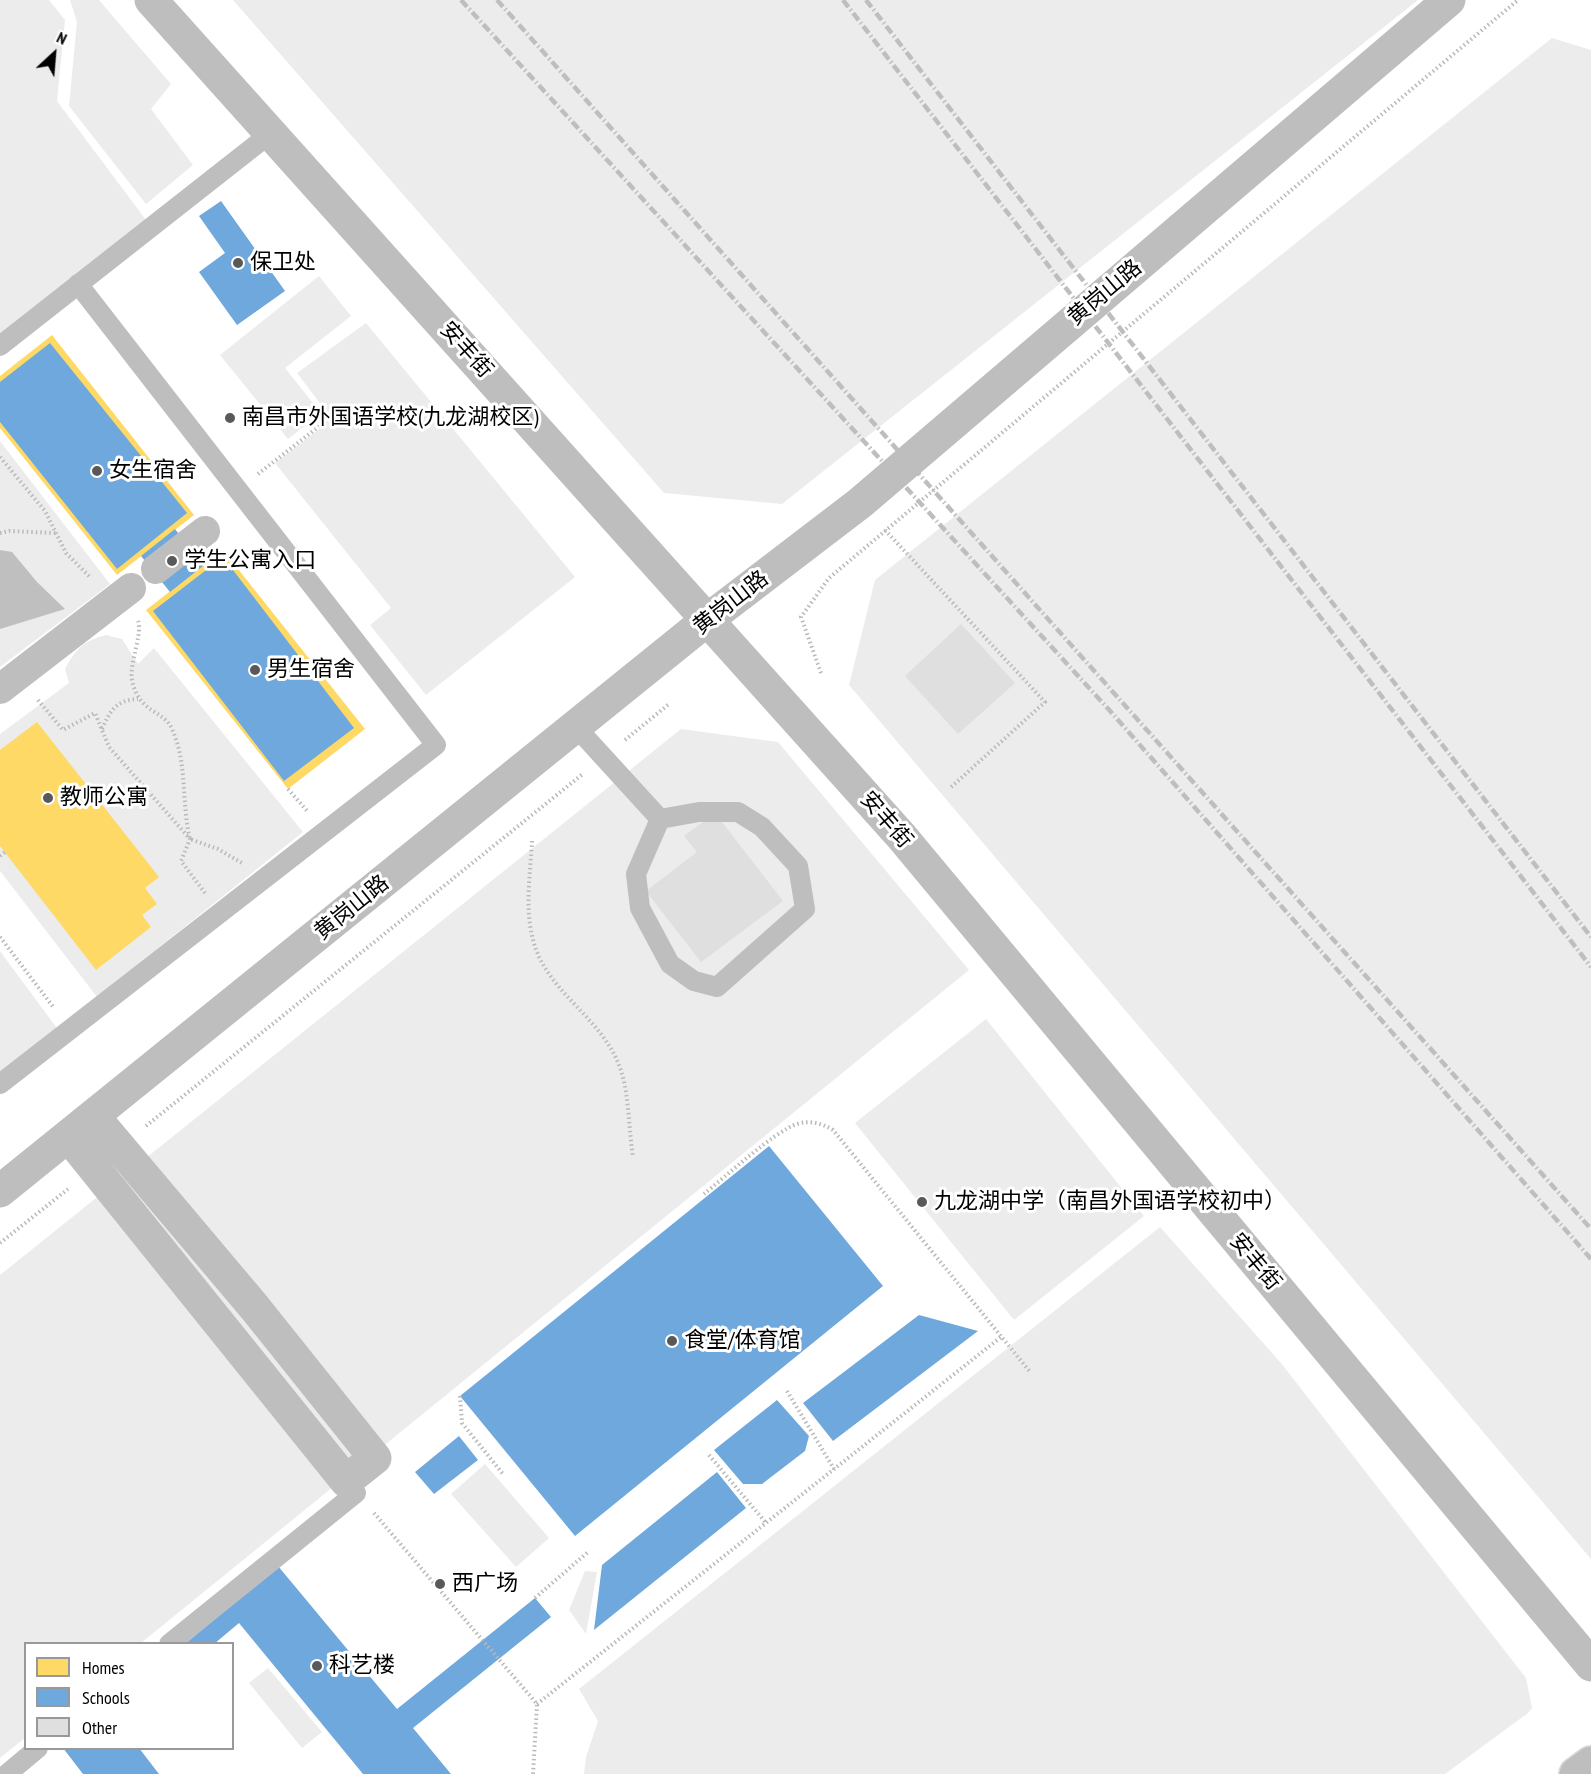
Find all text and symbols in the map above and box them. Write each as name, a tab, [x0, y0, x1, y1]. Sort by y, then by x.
north arrow	[24, 24, 84, 84]
text: N	[54, 27, 70, 49]
place label: 保卫处	[250, 250, 316, 276]
street label: 黄岗山路	[1063, 255, 1147, 331]
marker: 保卫处	[231, 256, 245, 270]
street label: 安丰街	[434, 317, 498, 383]
place label: 南昌市外国语学校(九龙湖校区)	[242, 405, 538, 431]
marker: 南昌市外国语学校(九龙湖校区)	[223, 411, 237, 425]
place label: 女生宿舍	[109, 458, 197, 484]
marker: 女生宿舍	[90, 464, 104, 478]
place label: 学生公寓入口	[184, 548, 316, 574]
marker: 学生公寓入口	[165, 554, 179, 568]
street label: 黄岗山路	[688, 566, 774, 640]
place label: 男生宿舍	[267, 657, 355, 683]
marker: 男生宿舍	[248, 663, 262, 677]
place label: 教师公寓	[60, 785, 148, 811]
street label: 安丰街	[854, 786, 918, 854]
marker: 教师公寓	[41, 791, 55, 805]
street label: 黄岗山路	[309, 870, 395, 946]
place label: 九龙湖中学（南昌外国语学校初中）	[934, 1189, 1286, 1215]
marker: 九龙湖中学（南昌外国语学校初中）	[915, 1195, 929, 1209]
street label: 安丰街	[1224, 1228, 1286, 1296]
place label: 食堂/体育馆	[684, 1328, 800, 1354]
marker: 食堂/体育馆	[665, 1334, 679, 1348]
place label: 西广场	[452, 1571, 518, 1597]
marker: 西广场	[433, 1577, 447, 1591]
legend	[24, 1642, 234, 1750]
place label: 科艺楼	[329, 1653, 395, 1679]
text: Homes	[82, 1656, 125, 1679]
marker: 科艺楼	[310, 1659, 324, 1673]
text: Schools	[82, 1686, 130, 1709]
text: Other	[82, 1716, 117, 1739]

